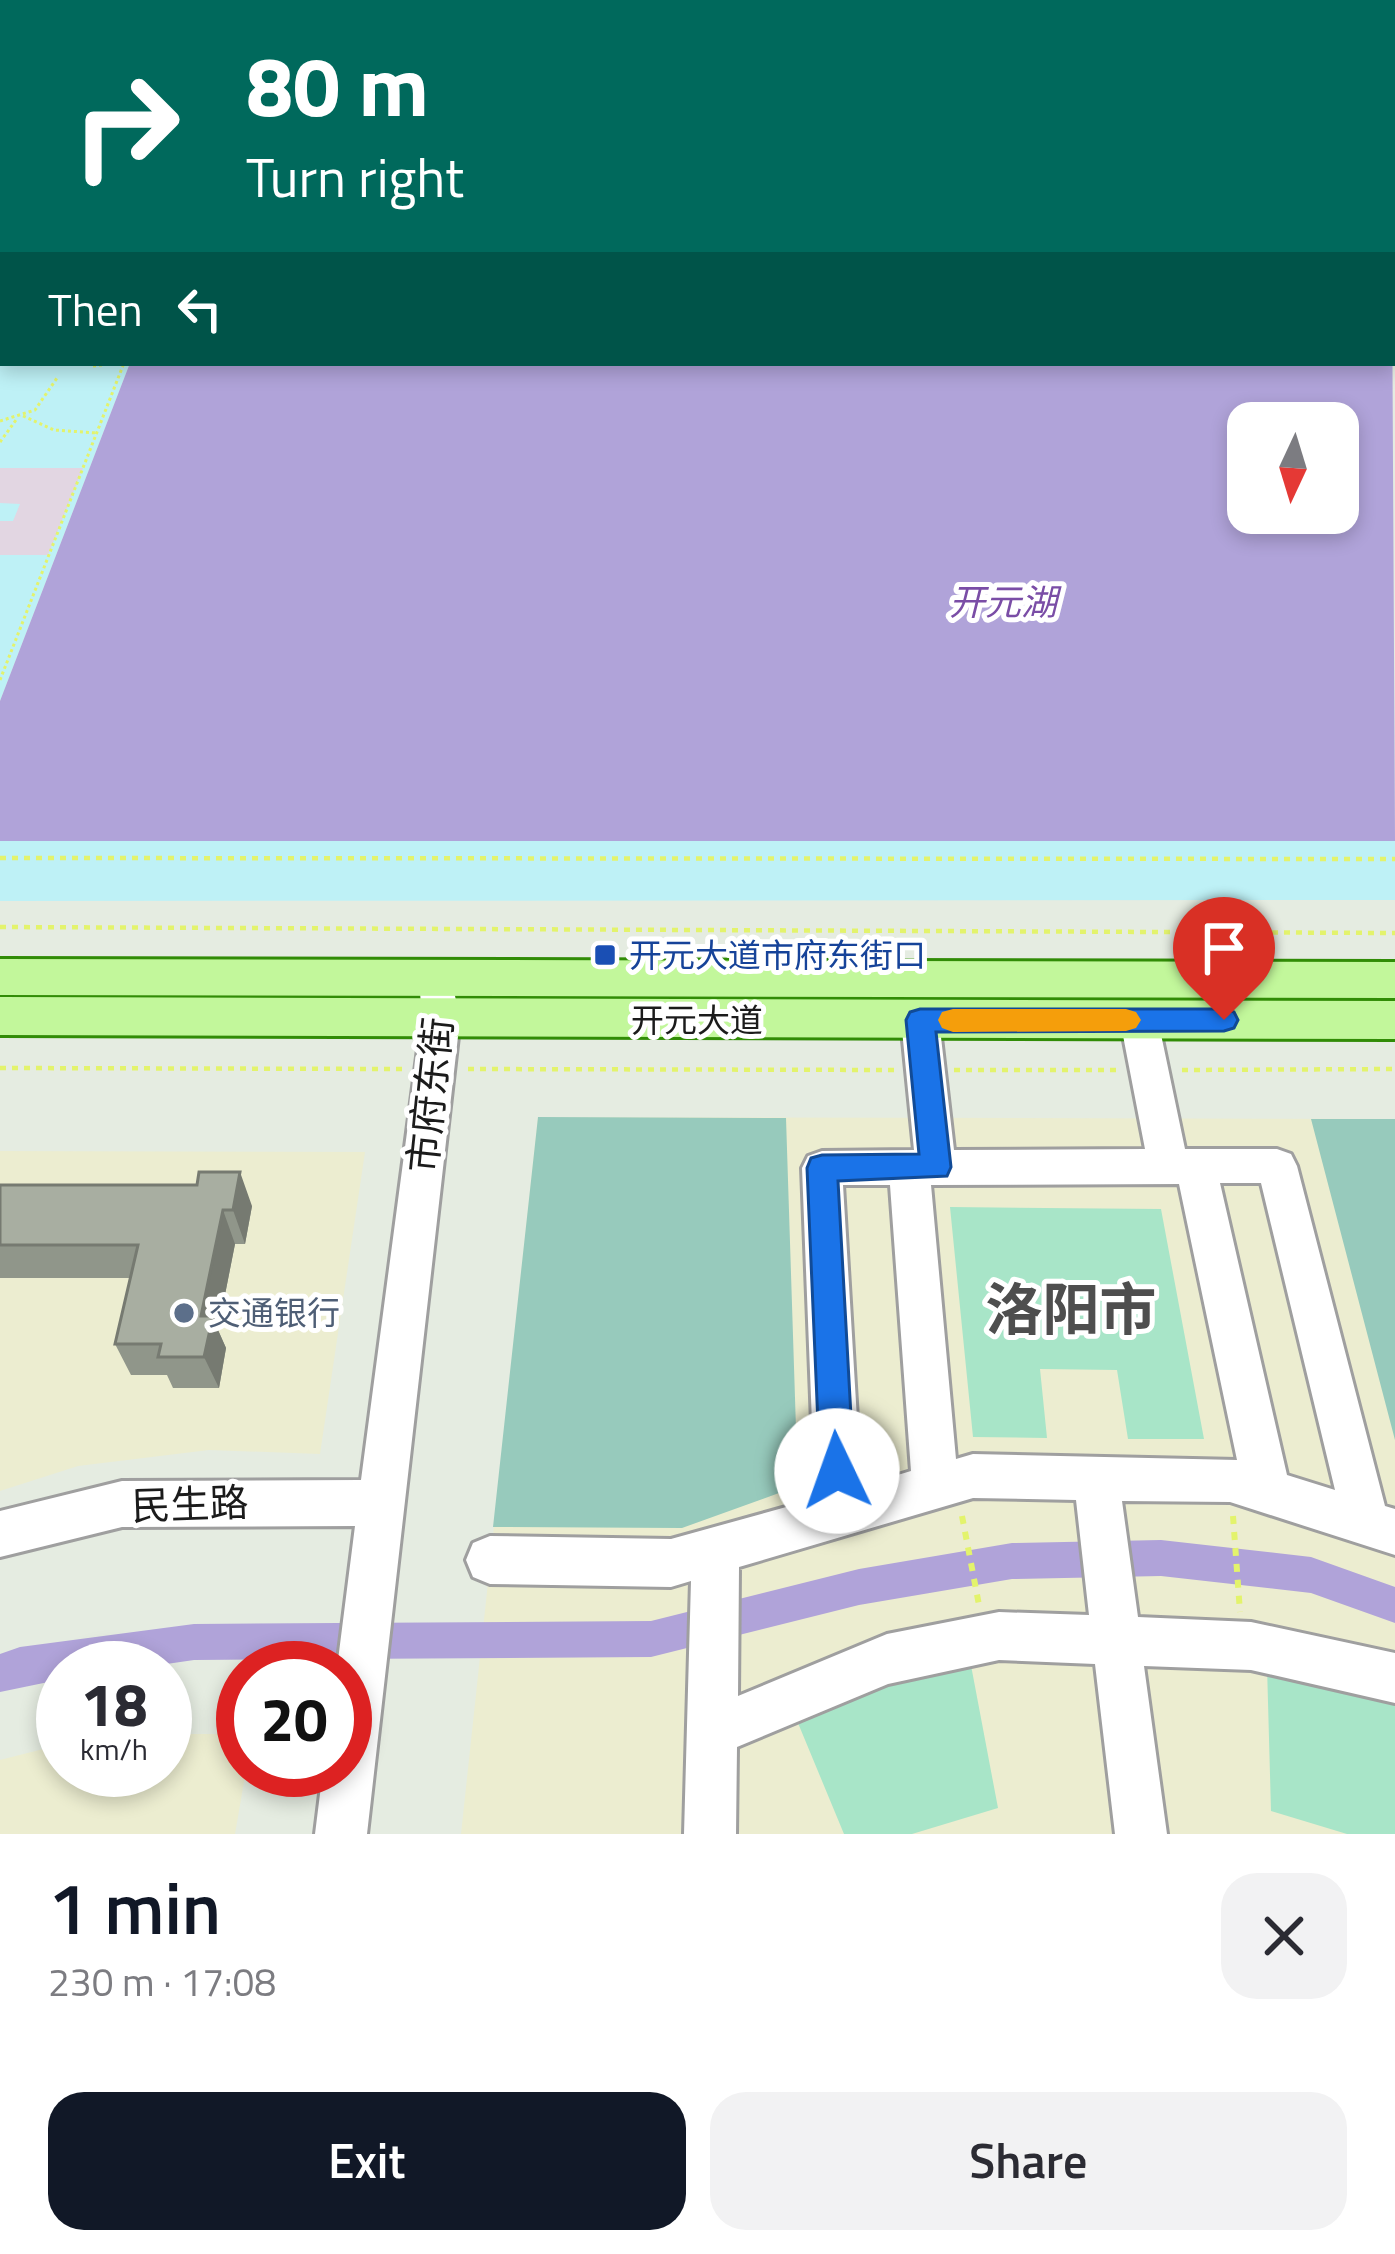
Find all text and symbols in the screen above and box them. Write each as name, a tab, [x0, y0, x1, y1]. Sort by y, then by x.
text: 80 m	[246, 21, 429, 149]
icon: right	[48, 48, 204, 204]
text: Turn right	[246, 136, 464, 218]
text: Then	[48, 275, 143, 343]
icon: left	[167, 276, 233, 342]
north arrow	[1227, 402, 1359, 534]
map controls	[1227, 402, 1359, 534]
water label: 开元湖	[949, 574, 1062, 629]
pin	[1173, 897, 1275, 1020]
icon: arrive	[1191, 915, 1257, 981]
place label: 开元大道市府东街口	[629, 930, 926, 980]
marker: 开元大道市府东街口	[592, 942, 618, 968]
street label: 开元大道	[631, 995, 763, 1045]
street label: 市府东街	[392, 1014, 467, 1176]
district label: 洛阳市	[986, 1265, 1157, 1352]
place label: 交通银行	[208, 1288, 340, 1338]
marker: 交通银行	[171, 1300, 197, 1326]
position arrow	[774, 1408, 900, 1534]
street label: 民生路	[130, 1472, 249, 1535]
speed limit sign: 20	[216, 1641, 372, 1797]
text: 18	[80, 1658, 148, 1749]
text: km/h	[80, 1726, 148, 1772]
text: 1 min	[48, 1852, 221, 1962]
button: close	[1221, 1873, 1347, 1999]
text: 230 m · 17:08	[48, 1952, 276, 2011]
button: Exit	[48, 2092, 686, 2230]
button: Share	[710, 2092, 1347, 2230]

